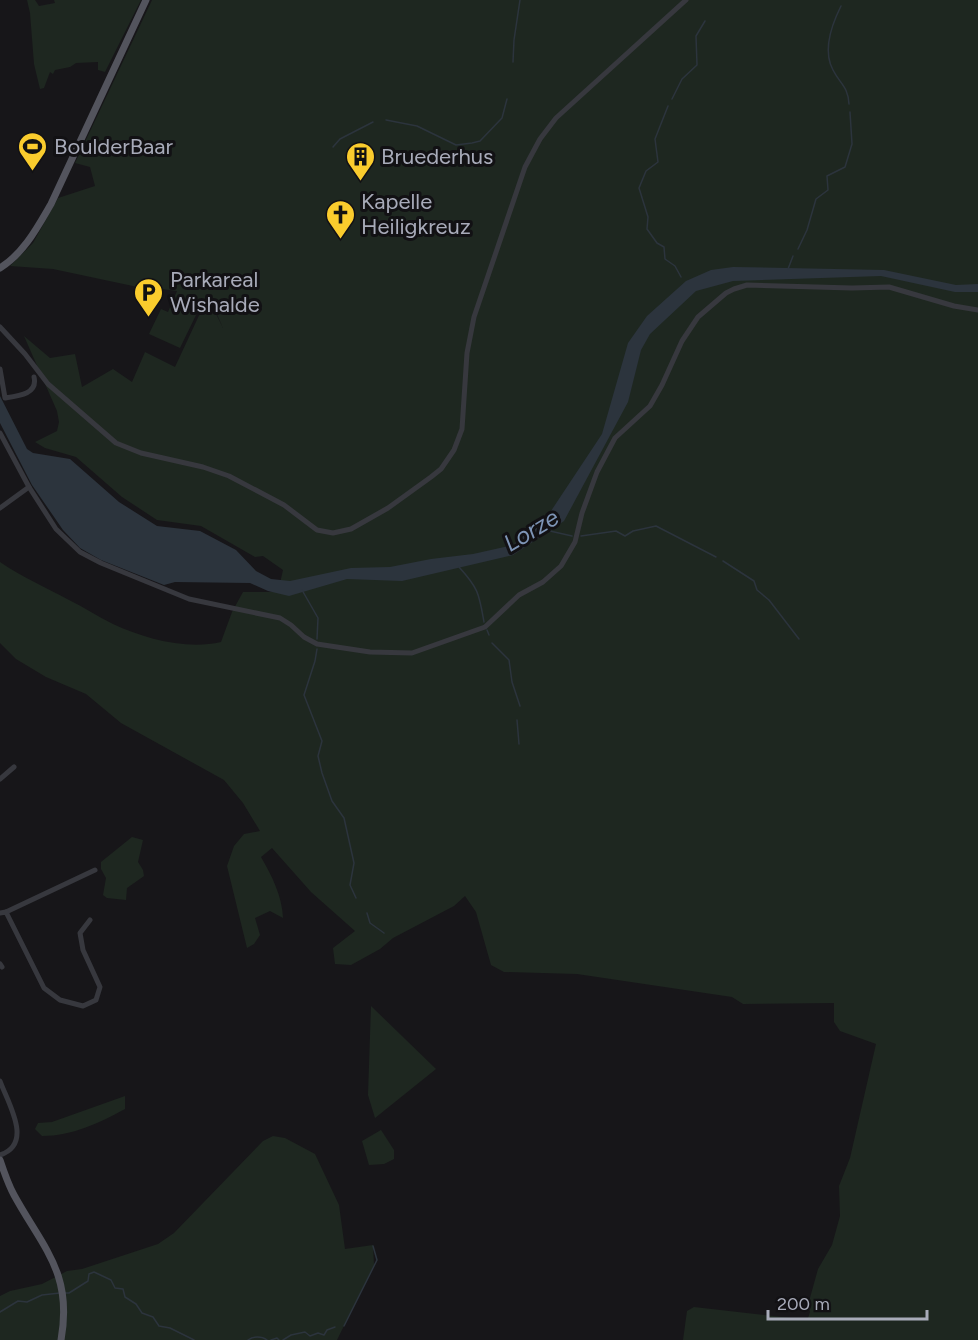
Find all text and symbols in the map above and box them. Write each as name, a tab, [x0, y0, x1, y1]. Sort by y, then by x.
sports icon: BoulderBaar	[17, 130, 49, 172]
place label: BoulderBaar	[54, 133, 174, 160]
building icon: Bruederhus	[344, 140, 376, 182]
place label: Bruederhus	[381, 143, 493, 170]
place label: Kapelle Heiligkreuz	[361, 188, 471, 240]
church icon: Kapelle Heiligkreuz	[324, 198, 356, 240]
place label: Parkareal Wishalde	[170, 266, 260, 318]
parking icon: Parkareal Wishalde	[133, 276, 165, 318]
water label: Lorze	[498, 502, 564, 558]
scale bar	[768, 1283, 927, 1321]
text: 200 m	[777, 1293, 830, 1315]

